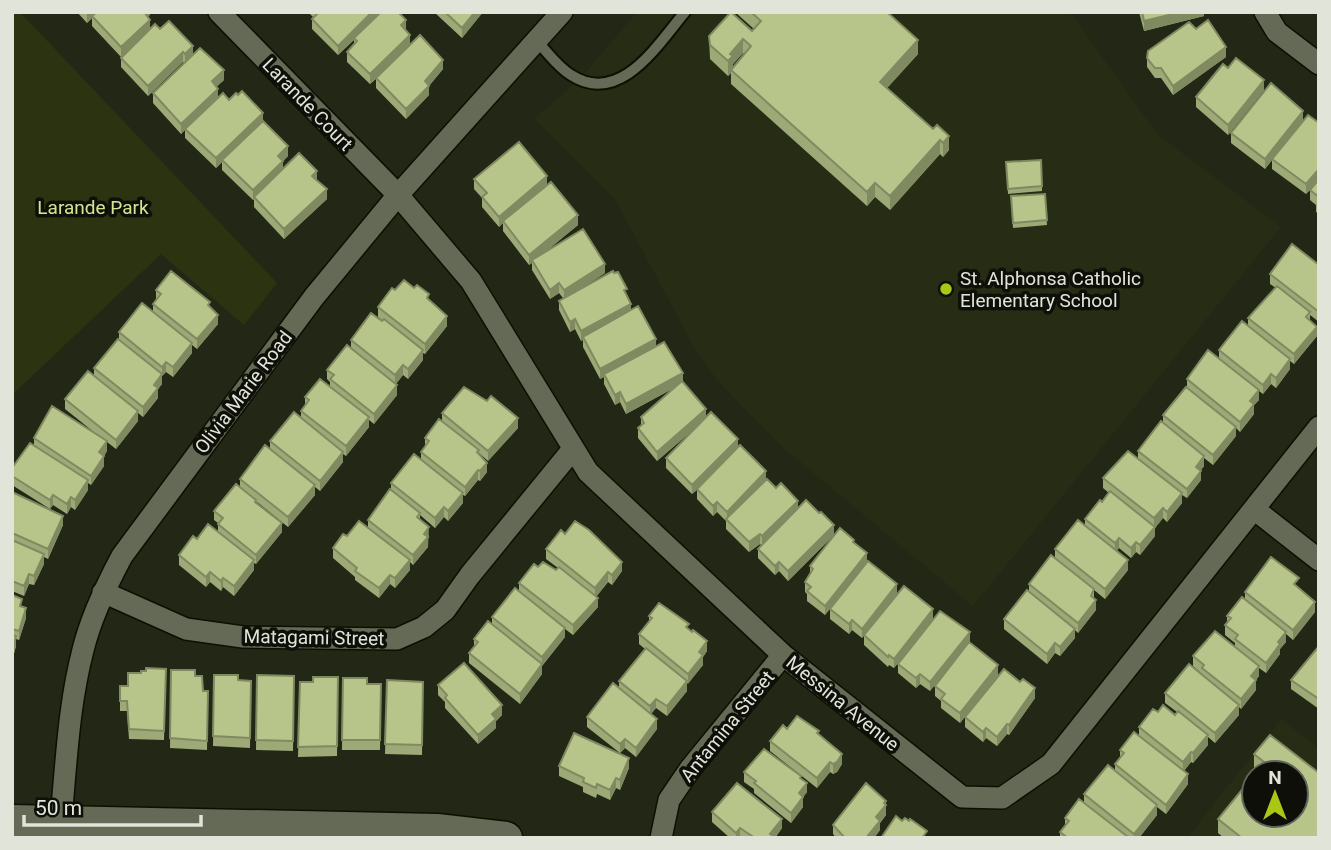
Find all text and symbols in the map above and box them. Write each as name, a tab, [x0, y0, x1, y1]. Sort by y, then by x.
street label: Larande Court	[258, 53, 358, 155]
park label: Larande Park	[37, 196, 149, 219]
place label: St. Alphonsa Catholic Elementary School	[960, 267, 1141, 312]
marker: St. Alphonsa Catholic Elementary School	[938, 281, 954, 297]
street label: Olivia Marie Road	[190, 326, 297, 458]
street label: Matagami Street	[243, 625, 384, 650]
street label: Messina Avenue	[782, 651, 904, 756]
street label: Antamina Street	[676, 666, 779, 787]
north arrow	[1240, 759, 1310, 829]
text: N	[1268, 766, 1282, 789]
scale bar	[24, 784, 201, 828]
text: 50 m	[35, 796, 82, 820]

